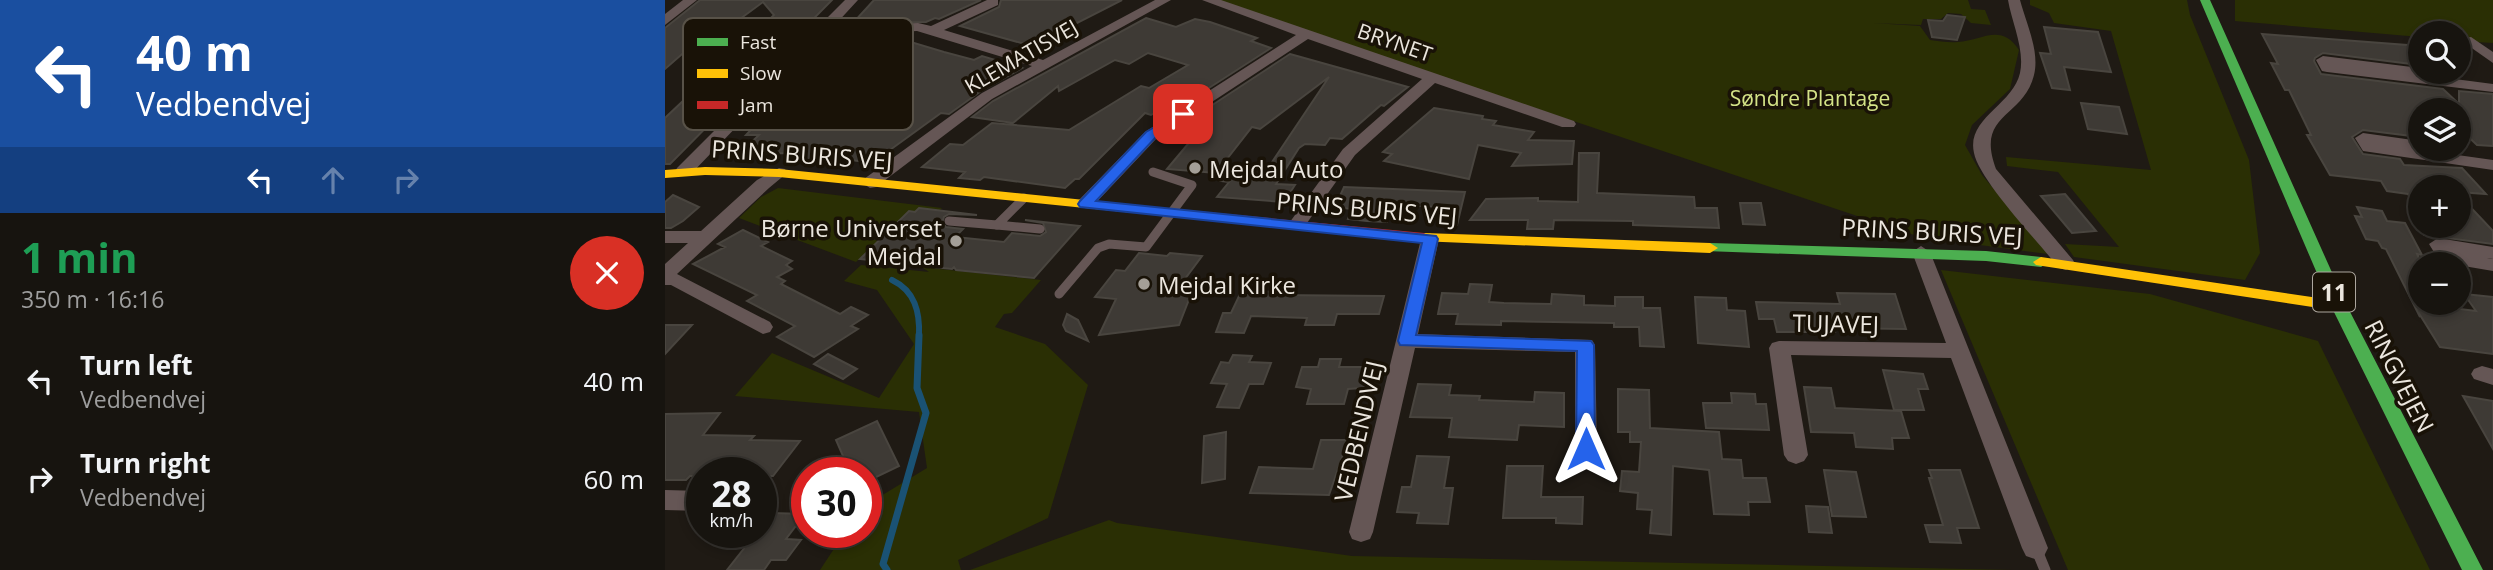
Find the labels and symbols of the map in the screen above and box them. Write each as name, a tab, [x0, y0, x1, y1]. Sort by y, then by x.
street label: KLEMATISVEJ	[959, 12, 1083, 100]
street label: BRYNET	[1354, 16, 1437, 68]
legend	[683, 18, 913, 130]
text: Fast	[740, 29, 776, 55]
text: Slow	[740, 60, 782, 86]
pin	[1153, 84, 1213, 144]
park label: Søndre Plantage	[1730, 84, 1890, 112]
text: Jam	[738, 92, 773, 118]
street label: PRINS BURIS VEJ	[710, 131, 894, 177]
place label: Mejdal Auto	[1209, 152, 1343, 185]
marker: Mejdal Auto	[1187, 160, 1203, 176]
street label: PRINS BURIS VEJ	[1275, 184, 1459, 232]
street label: PRINS BURIS VEJ	[1841, 210, 2023, 252]
place label: Børne Universet Mejdal	[761, 211, 942, 272]
marker: Børne Universet Mejdal	[948, 233, 964, 249]
place label: Mejdal Kirke	[1158, 268, 1296, 301]
road number: 11	[2313, 272, 2355, 312]
marker: Mejdal Kirke	[1136, 276, 1152, 292]
street label: TUJAVEJ	[1792, 306, 1880, 340]
street label: RINGVEJEN	[2357, 314, 2443, 438]
street label: VEDBENDVEJ	[1326, 357, 1390, 505]
position arrow	[1549, 412, 1623, 486]
speed limit sign: 30	[791, 457, 882, 548]

